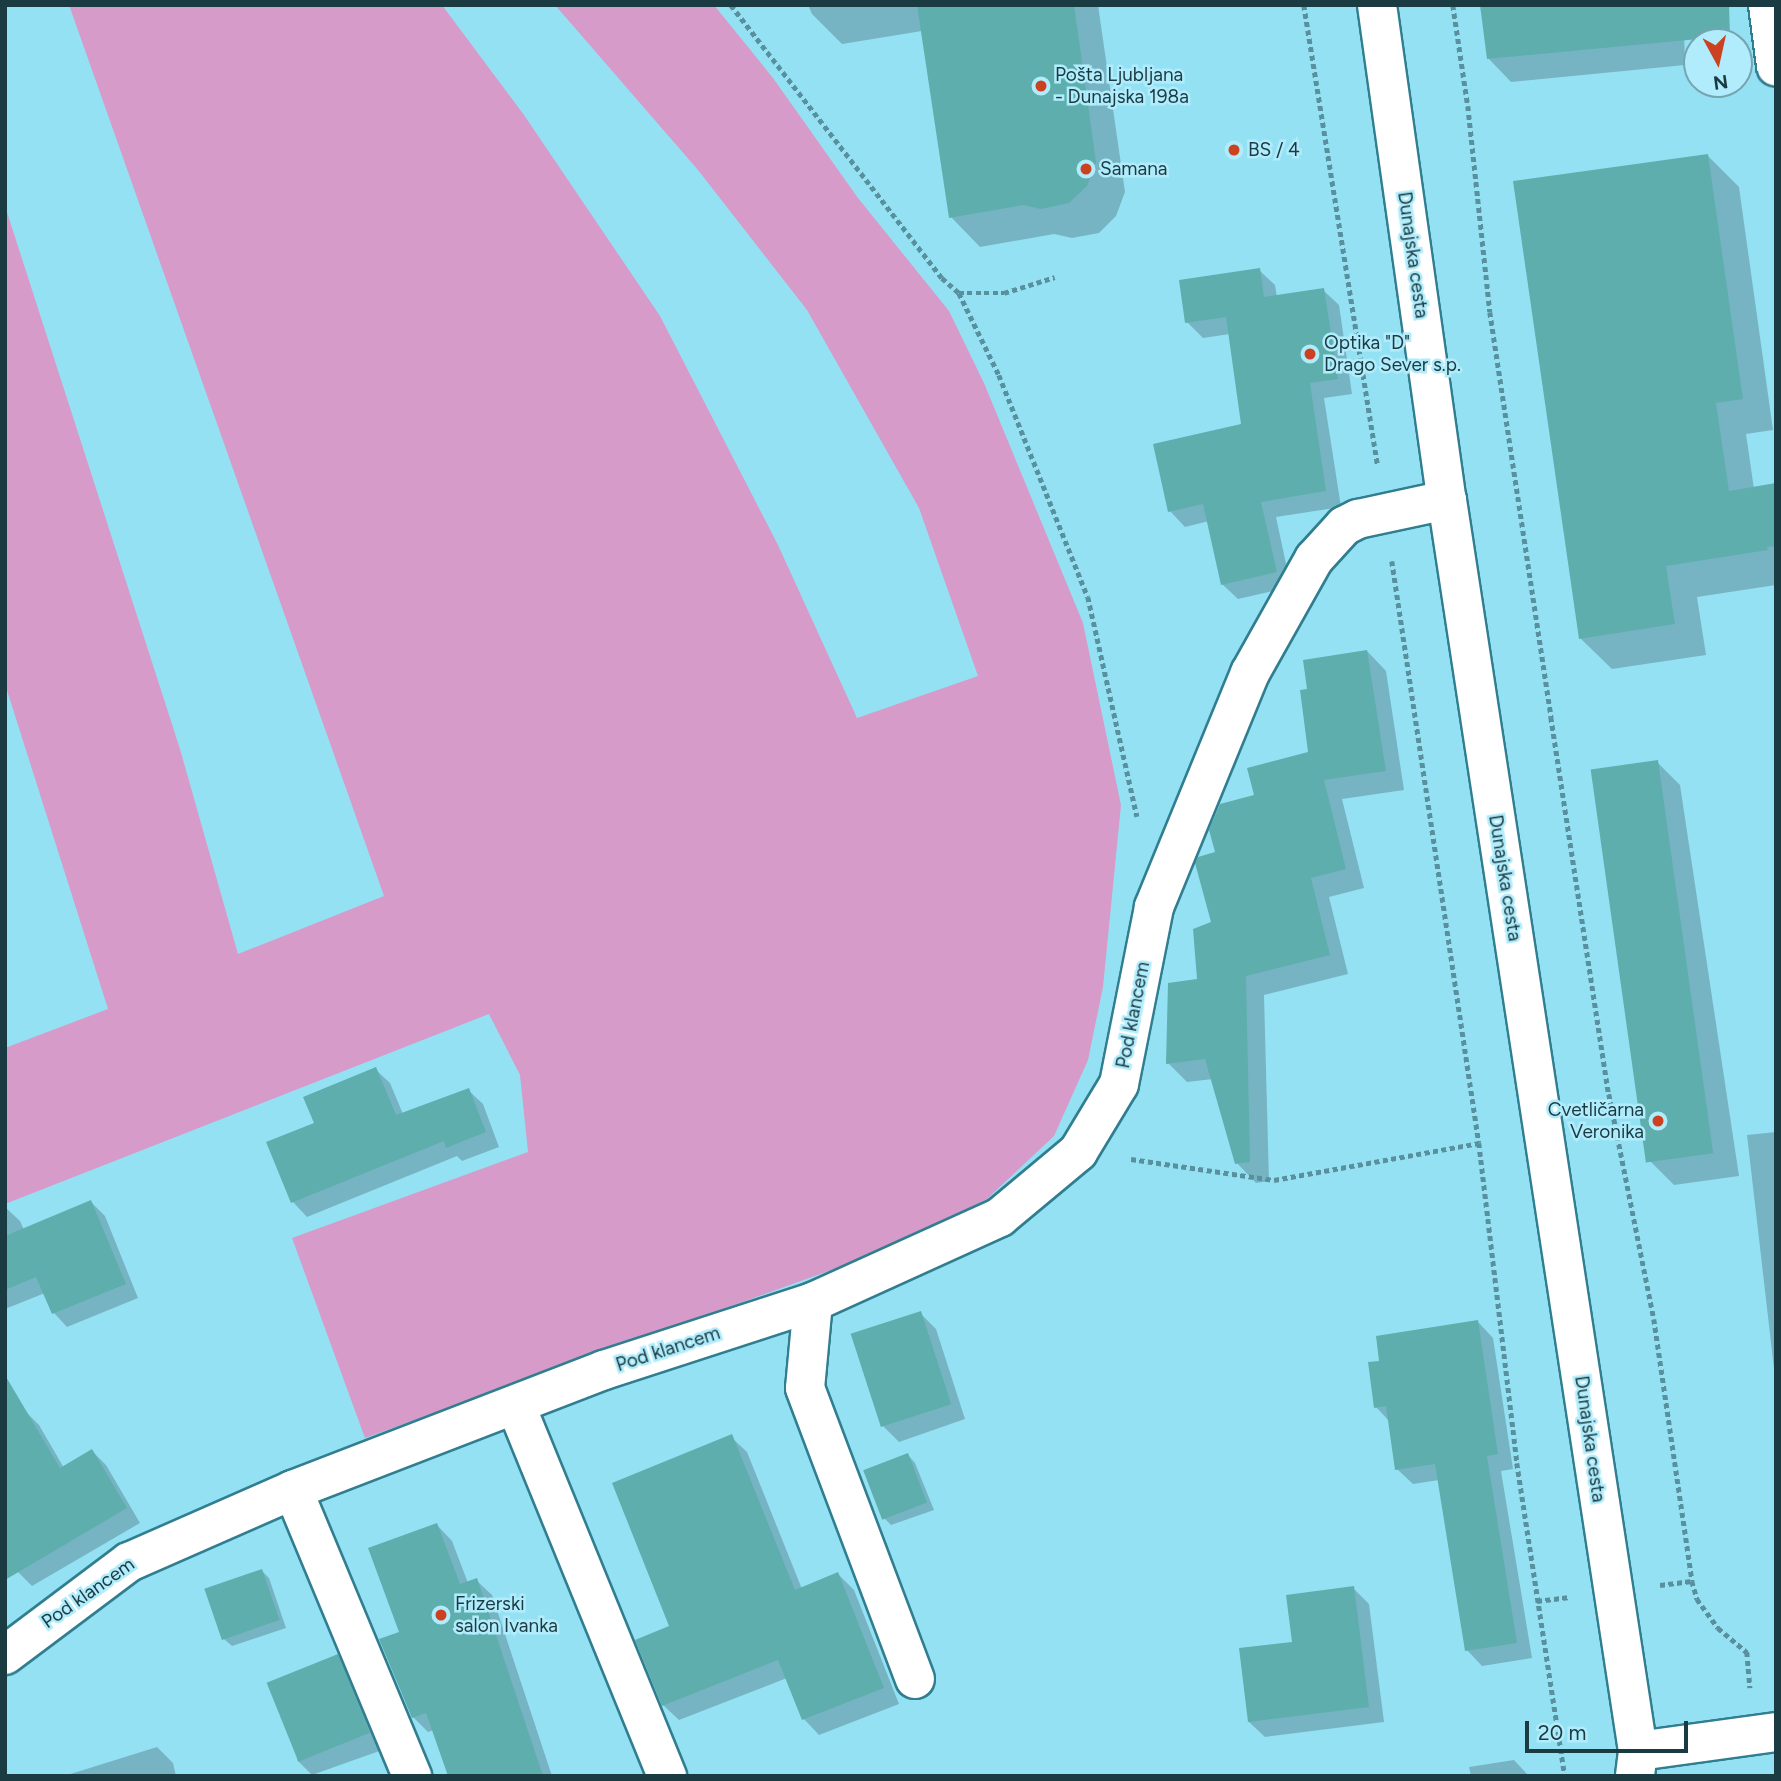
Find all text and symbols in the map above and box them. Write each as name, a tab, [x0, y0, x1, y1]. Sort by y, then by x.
north arrow	[1683, 28, 1753, 98]
place label: Pošta Ljubljana - Dunajska 198a	[1055, 64, 1189, 108]
text: N	[1712, 70, 1730, 95]
marker: Pošta Ljubljana - Dunajska 198a	[1033, 78, 1049, 94]
place label: BS / 4	[1248, 139, 1300, 161]
marker: BS / 4	[1226, 142, 1242, 158]
place label: Samana	[1100, 158, 1168, 180]
marker: Samana	[1078, 161, 1094, 177]
street label: Dunajska cesta	[1393, 190, 1433, 320]
place label: Optika "D" Drago Sever s.p.	[1324, 332, 1461, 376]
marker: Optika "D" Drago Sever s.p.	[1302, 346, 1318, 362]
street label: Dunajska cesta	[1484, 813, 1526, 943]
street label: Pod klancem	[1111, 960, 1155, 1070]
place label: Cvetličarna Veronika	[1548, 1099, 1644, 1143]
marker: Cvetličarna Veronika	[1650, 1113, 1666, 1129]
street label: Pod klancem	[613, 1321, 723, 1377]
street label: Dunajska cesta	[1570, 1374, 1610, 1504]
street label: Pod klancem	[37, 1553, 139, 1633]
place label: Frizerski salon Ivanka	[455, 1593, 558, 1637]
marker: Frizerski salon Ivanka	[433, 1607, 449, 1623]
scale bar	[1529, 1708, 1692, 1752]
text: 20 m	[1538, 1720, 1586, 1745]

